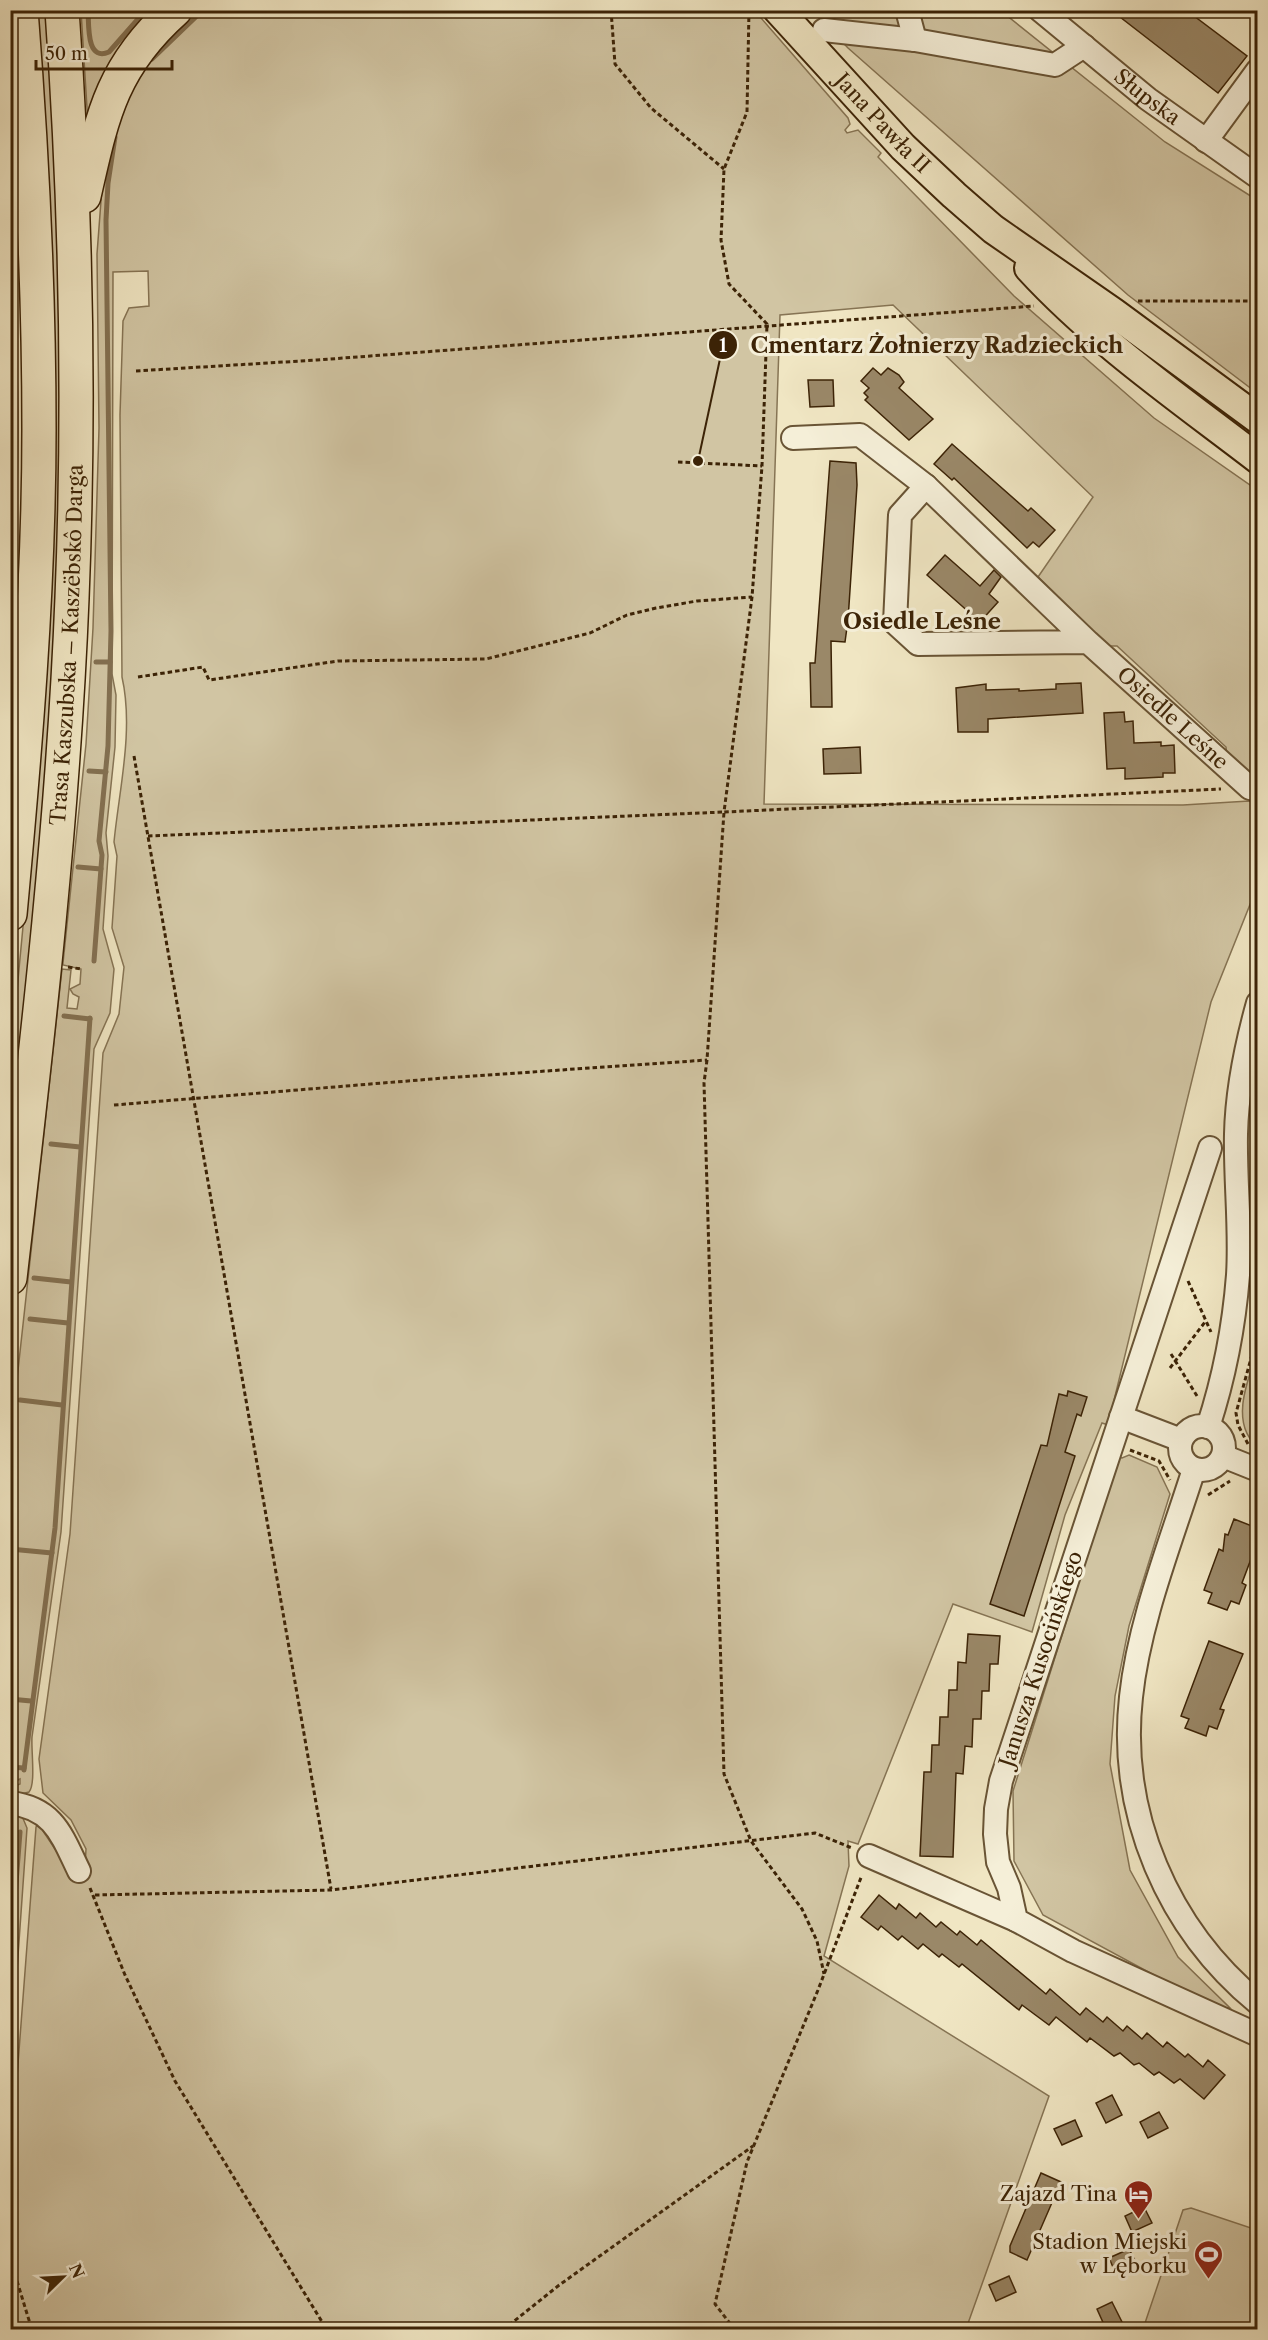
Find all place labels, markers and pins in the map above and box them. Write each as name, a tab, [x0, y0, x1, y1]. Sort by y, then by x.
callout: Cmentarz Żołnierzy Radzieckich	[708, 325, 1136, 365]
hotel icon: Zajazd Tina	[1122, 2178, 1154, 2220]
place label: Zajazd Tina	[1000, 2181, 1118, 2206]
place label: Stadion Miejski w Lęborku	[1032, 2229, 1187, 2278]
sports icon: Stadion Miejski w Lęborku	[1192, 2238, 1224, 2280]

